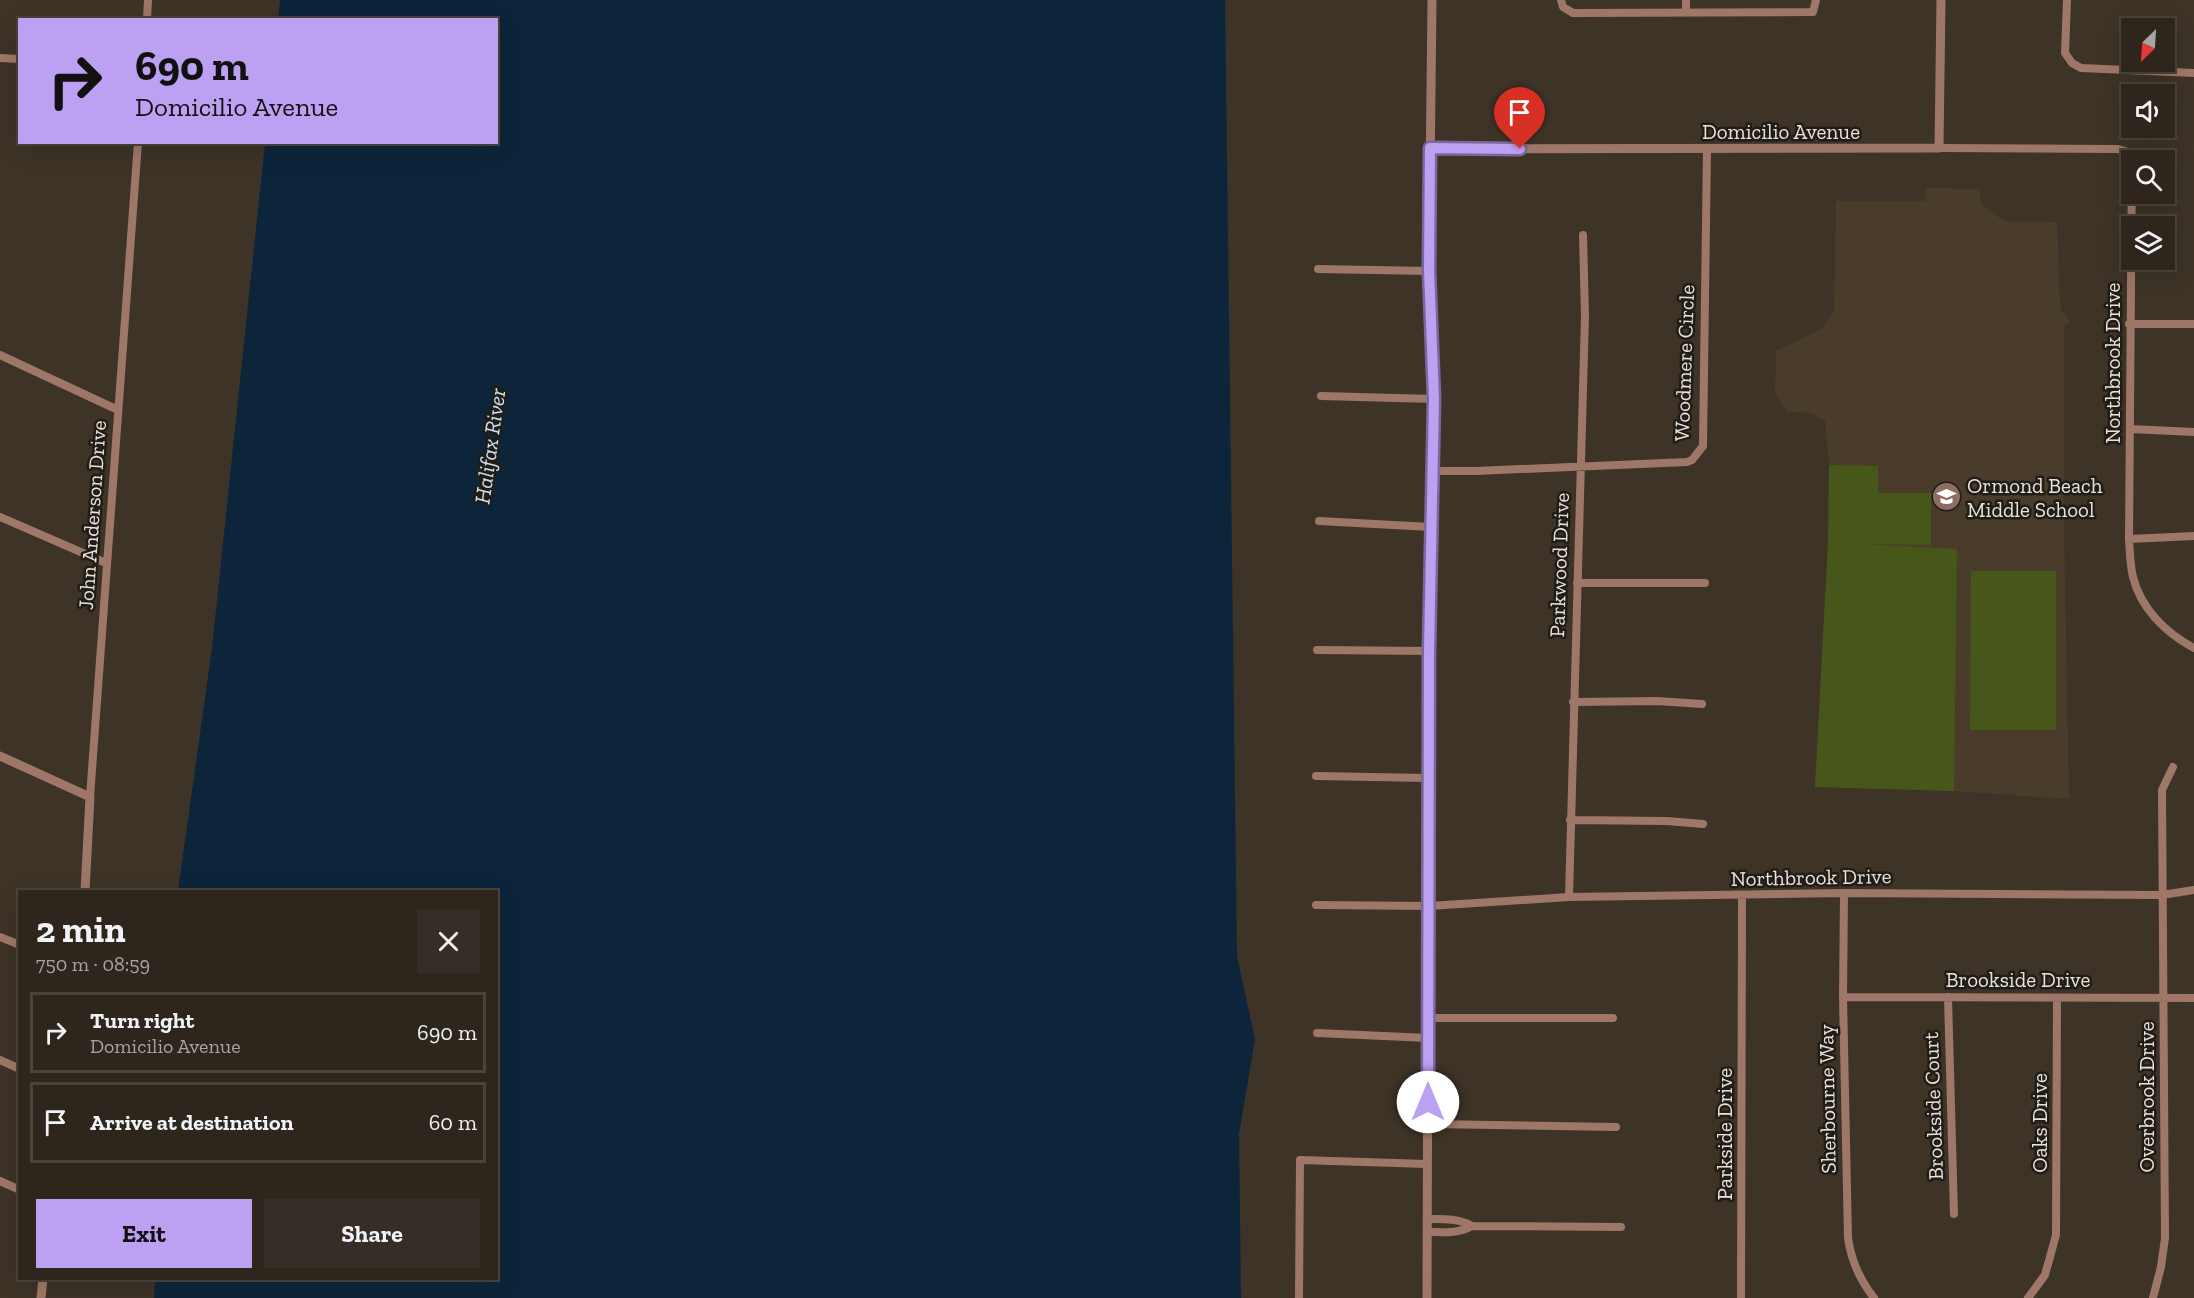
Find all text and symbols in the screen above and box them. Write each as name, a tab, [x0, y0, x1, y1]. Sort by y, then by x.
north arrow	[2121, 18, 2175, 72]
map controls	[2121, 18, 2175, 270]
text: 690 m	[135, 40, 249, 91]
icon: right	[36, 42, 114, 120]
button: sound	[2121, 84, 2175, 138]
pin	[1494, 87, 1545, 149]
text: Domicilio Avenue	[135, 91, 338, 123]
icon: arrive	[1503, 96, 1536, 129]
street label: Domicilio Avenue	[1702, 119, 1860, 144]
button: search	[2121, 150, 2175, 204]
button: layers	[2121, 216, 2175, 270]
street label: Northbrook Drive	[2100, 282, 2125, 443]
street label: Woodmere Circle	[1669, 284, 1699, 442]
water label: Halifax River	[469, 386, 512, 506]
street label: John Anderson Drive	[73, 419, 111, 611]
place label: Ormond Beach Middle School	[1967, 473, 2103, 522]
school or university icon: Ormond Beach Middle School	[1930, 481, 1962, 513]
street label: Parkwood Drive	[1544, 492, 1574, 638]
street label: Northbrook Drive	[1730, 863, 1892, 891]
text: 2 min	[36, 908, 126, 951]
button: close	[417, 910, 480, 973]
text: 750 m · 08:59	[36, 952, 150, 976]
street label: Brookside Drive	[1946, 967, 2090, 992]
text: Turn right	[90, 1007, 194, 1034]
icon: right	[39, 1016, 72, 1049]
text: 690 m	[417, 1019, 477, 1046]
street label: Overbrook Drive	[2134, 1021, 2159, 1173]
street label: Sherbourne Way	[1813, 1024, 1841, 1174]
street label: Brookside Court	[1918, 1031, 1948, 1180]
text: Domicilio Avenue	[90, 1034, 241, 1058]
street label: Parkside Drive	[1712, 1068, 1737, 1200]
position arrow	[1396, 1070, 1460, 1134]
street label: Oaks Drive	[2027, 1073, 2052, 1173]
icon: arrive	[39, 1106, 72, 1139]
text: Arrive at destination	[90, 1109, 293, 1136]
text: 60 m	[429, 1109, 477, 1136]
button: Exit	[36, 1199, 252, 1268]
button: Share	[264, 1199, 480, 1268]

